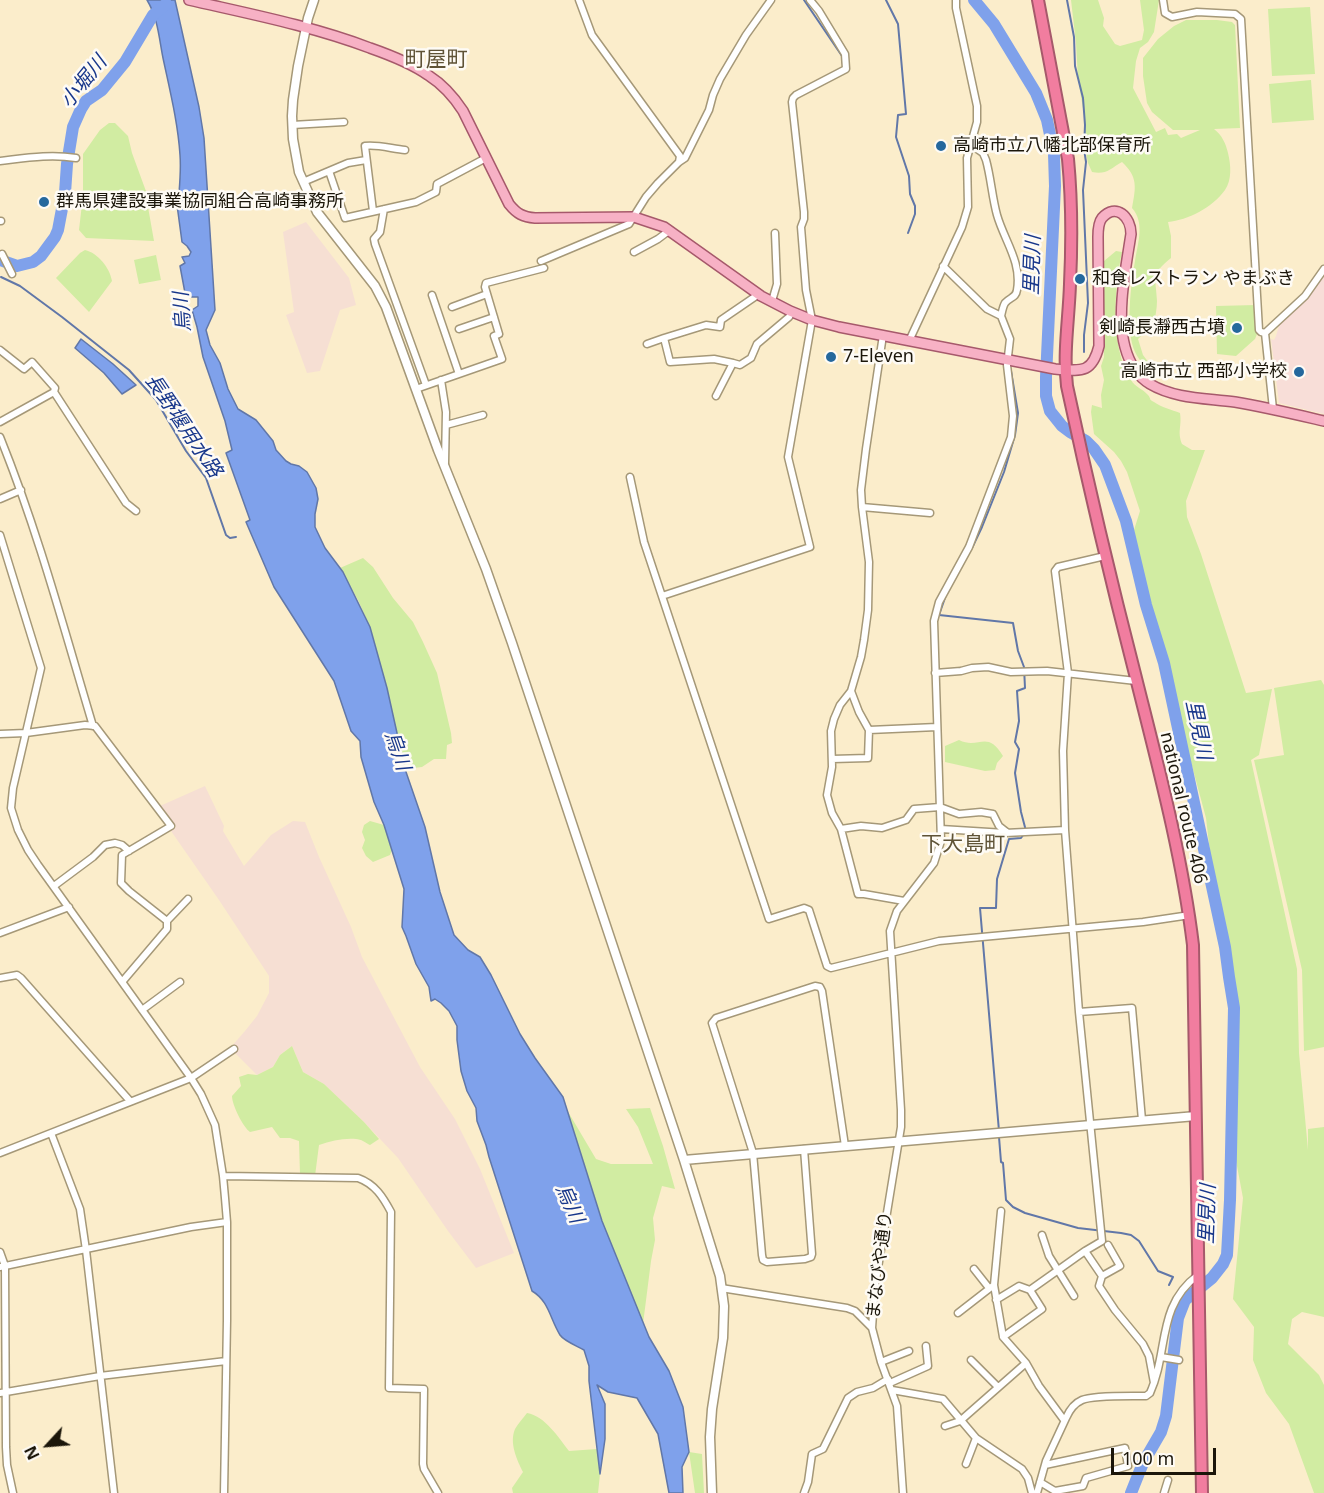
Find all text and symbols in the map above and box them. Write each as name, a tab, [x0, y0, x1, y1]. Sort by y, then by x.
district label: 町屋町	[405, 47, 467, 73]
water label: 小堀川	[56, 51, 112, 113]
place label: 高崎市立八幡北部保育所	[953, 135, 1151, 157]
marker: 高崎市立八幡北部保育所	[934, 139, 948, 153]
place label: 群馬県建設事業協同組合高崎事務所	[56, 191, 344, 213]
marker: 群馬県建設事業協同組合高崎事務所	[37, 195, 51, 209]
water label: 里見川	[1020, 235, 1046, 295]
place label: 和食レストラン やまぶき	[1092, 268, 1295, 290]
marker: 和食レストラン やまぶき	[1073, 272, 1087, 286]
water label: 烏川	[170, 291, 196, 333]
place label: 剣崎長瀞西古墳	[1099, 317, 1225, 339]
marker: 剣崎長瀞西古墳	[1230, 321, 1244, 335]
place label: 7-Eleven	[843, 346, 914, 368]
marker: 7-Eleven	[824, 350, 838, 364]
place label: 高崎市立 西部小学校	[1120, 361, 1287, 383]
marker: 高崎市立 西部小学校	[1292, 365, 1306, 379]
water label: 長野堰用水路	[140, 370, 226, 482]
water label: 里見川	[1180, 698, 1216, 762]
water label: 烏川	[379, 728, 415, 774]
street label: national route 406	[1155, 730, 1211, 886]
district label: 下大島町	[921, 832, 1005, 858]
water label: 烏川	[550, 1181, 588, 1227]
water label: 里見川	[1195, 1184, 1221, 1244]
street label: まなびや通り	[863, 1210, 897, 1320]
north arrow	[18, 1415, 78, 1475]
scale bar	[1114, 1436, 1219, 1474]
text: N	[19, 1442, 45, 1464]
text: 100 m	[1122, 1446, 1174, 1470]

